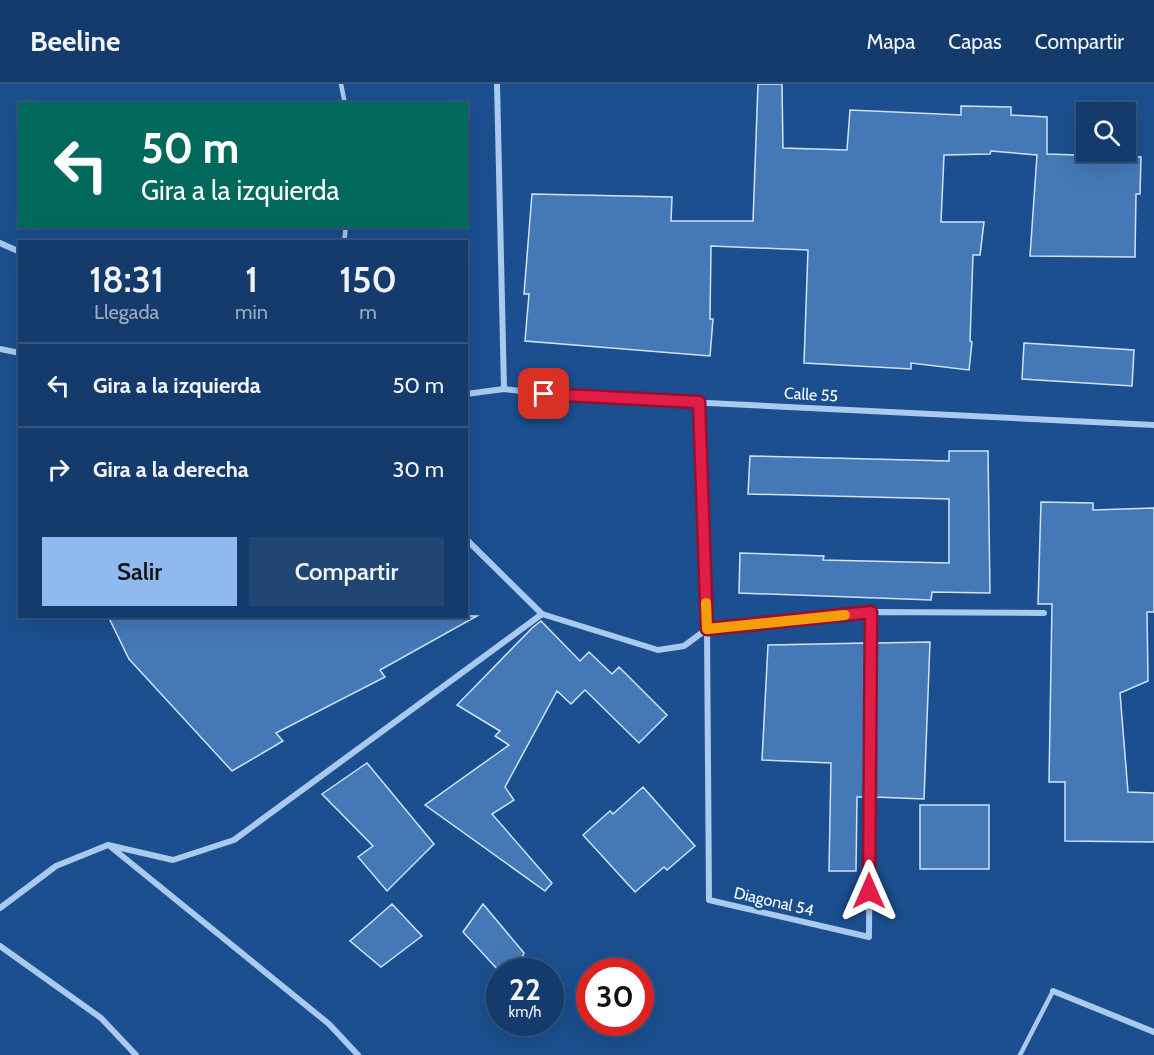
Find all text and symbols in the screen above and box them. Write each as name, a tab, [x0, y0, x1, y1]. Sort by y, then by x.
text: Beeline	[30, 24, 120, 58]
text: Mapa	[867, 29, 915, 54]
text: Capas	[948, 29, 1002, 54]
text: Compartir	[1035, 29, 1124, 54]
map controls	[1076, 102, 1136, 162]
button: search	[1076, 102, 1136, 162]
text: 50 m	[141, 122, 239, 174]
icon: left	[42, 126, 120, 204]
text: Gira a la izquierda	[141, 174, 340, 207]
text: 18:31	[89, 257, 164, 301]
text: 1	[245, 257, 258, 301]
text: 150	[339, 257, 397, 301]
text: Llegada	[94, 300, 159, 324]
text: min	[235, 300, 268, 324]
text: m	[359, 300, 377, 324]
pin	[518, 368, 569, 419]
icon: left	[42, 369, 75, 402]
text: Gira a la izquierda	[93, 372, 261, 399]
text: 50 m	[392, 372, 444, 399]
icon: arrive	[527, 377, 560, 410]
street label: Calle 55	[783, 384, 838, 405]
icon: right	[42, 453, 75, 486]
text: Gira a la derecha	[93, 456, 249, 483]
text: 30 m	[392, 456, 444, 483]
button: Salir	[42, 537, 237, 606]
button: Compartir	[249, 537, 444, 606]
position arrow	[837, 859, 901, 923]
street label: Diagonal 54	[732, 883, 816, 920]
speed limit sign: 30	[576, 958, 654, 1036]
text: 22	[509, 971, 541, 1008]
text: km/h	[509, 1003, 541, 1021]

